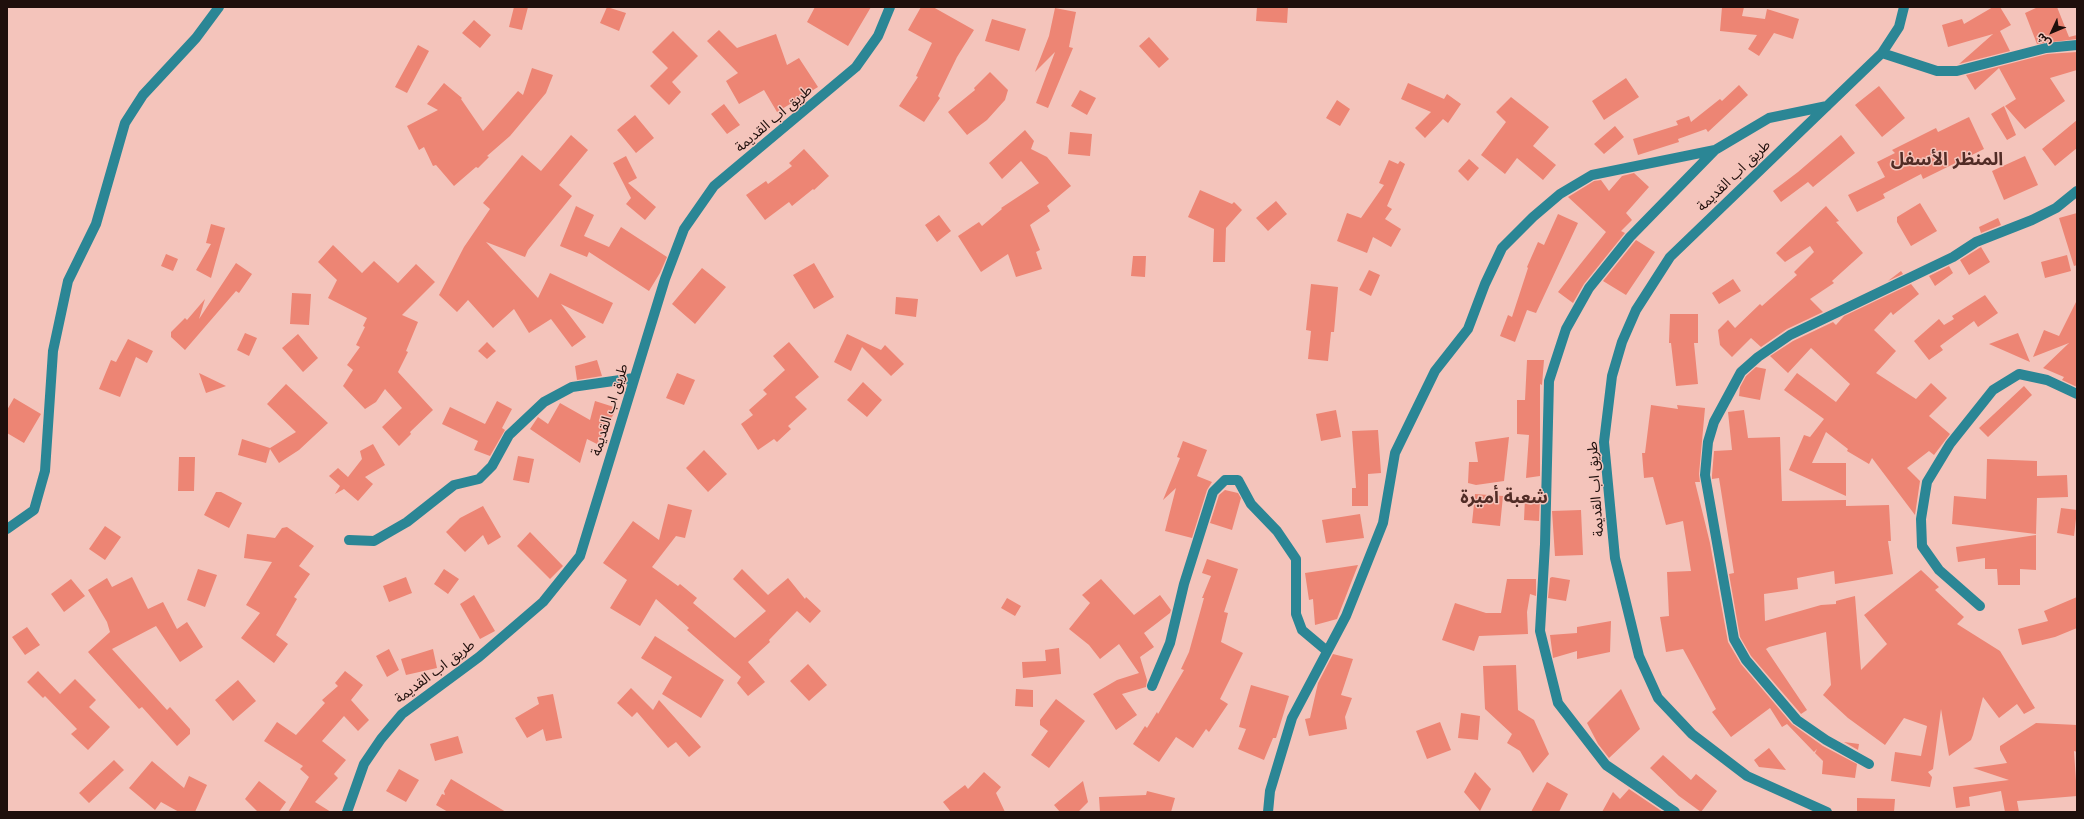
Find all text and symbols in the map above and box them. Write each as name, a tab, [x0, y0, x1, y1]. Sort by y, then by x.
north arrow	[2032, 12, 2072, 52]
text: ش	[2034, 31, 2053, 50]
street label: طريق اب القديمة	[732, 82, 816, 156]
street label: طريق اب القديمة	[1694, 137, 1774, 215]
district label: المنظر الأسفل	[1891, 149, 2003, 171]
street label: طريق اب القديمة	[588, 362, 632, 458]
street label: طريق اب القديمة	[1584, 441, 1608, 537]
district label: شعبة أميرة	[1460, 487, 1548, 509]
street label: طريق اب القديمة	[392, 637, 478, 707]

